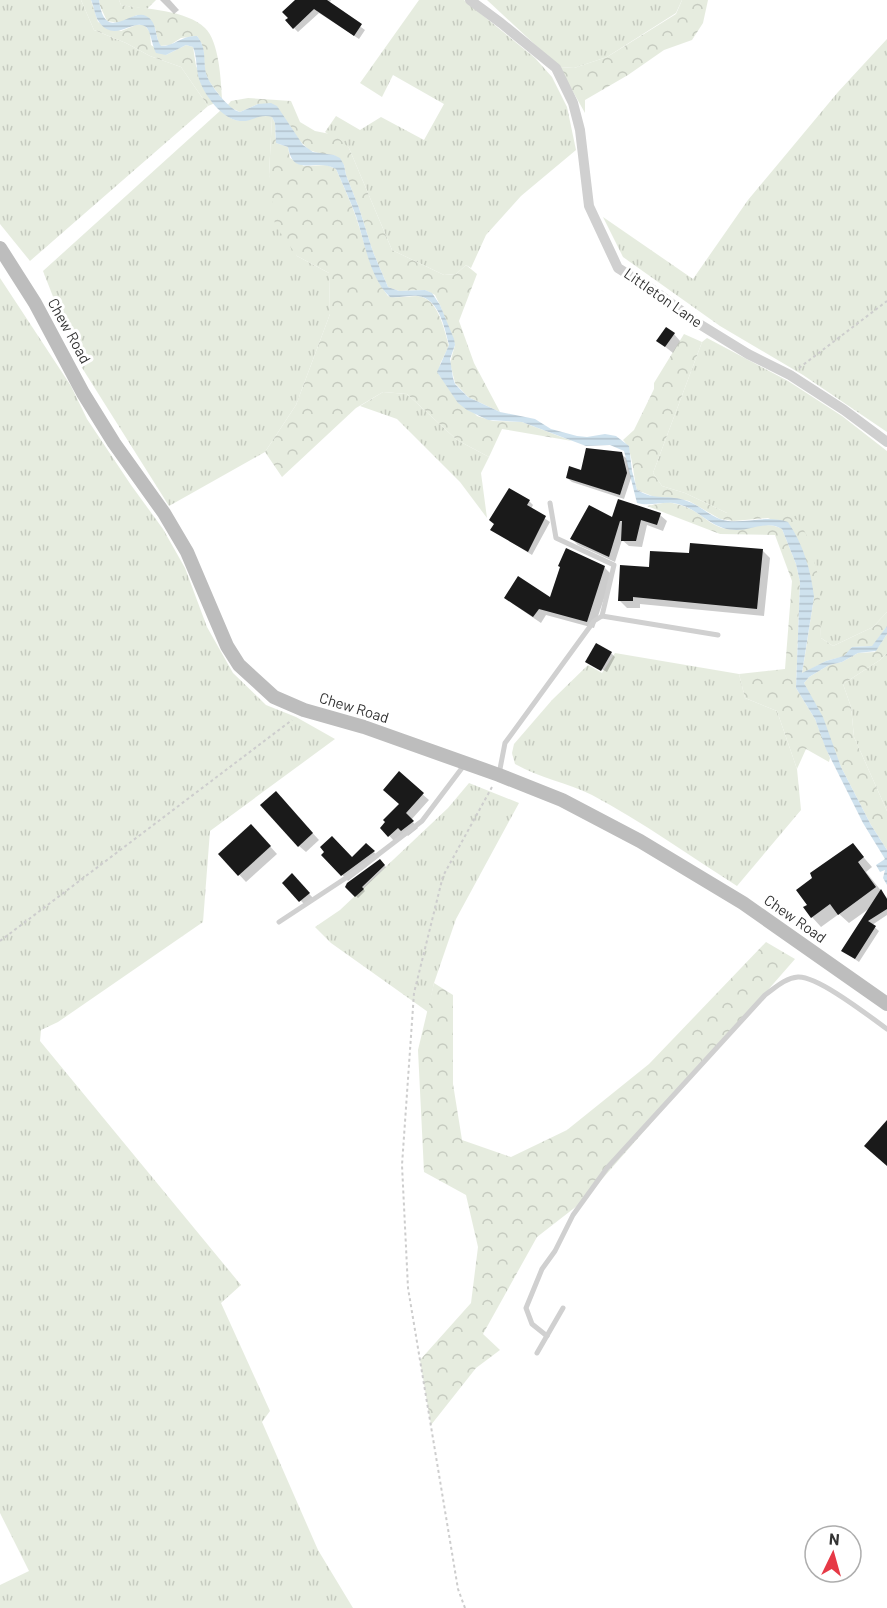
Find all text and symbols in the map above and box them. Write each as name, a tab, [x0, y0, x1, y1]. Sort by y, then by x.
street label: Littleton Lane	[621, 264, 706, 331]
street label: Chew Road	[45, 295, 95, 366]
street label: Chew Road	[317, 688, 391, 726]
street label: Chew Road	[761, 890, 830, 946]
north arrow	[803, 1524, 863, 1584]
text: N	[828, 1529, 840, 1548]

